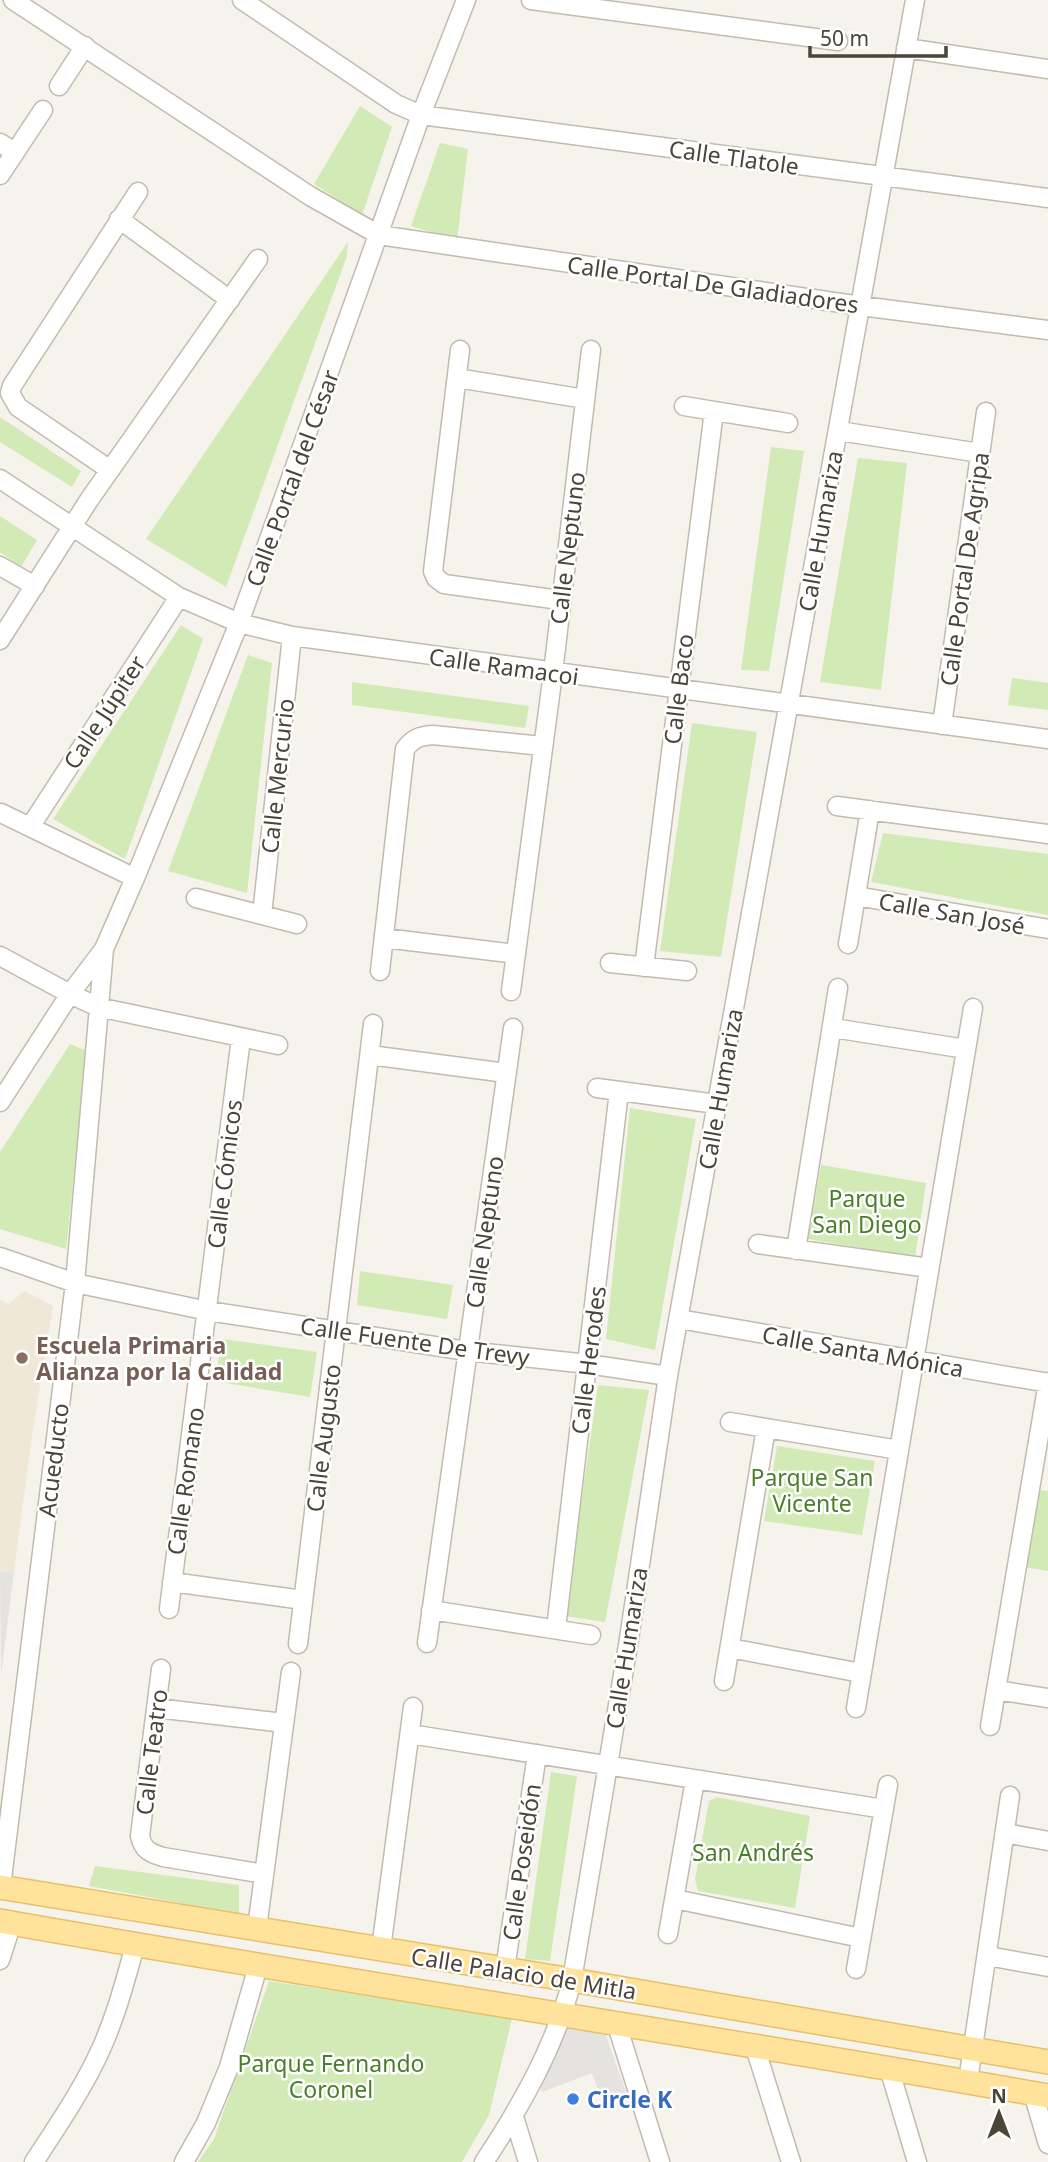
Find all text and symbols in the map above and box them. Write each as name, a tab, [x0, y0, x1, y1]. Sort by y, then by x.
scale bar	[810, 14, 946, 58]
text: 50 m	[820, 24, 869, 52]
street label: Calle Tlatole	[667, 132, 801, 182]
street label: Calle Portal De Gladiadores	[565, 248, 861, 320]
street label: Calle Portal del César	[238, 365, 346, 591]
street label: Calle Humariza	[790, 448, 850, 614]
street label: Calle Portal De Agripa	[932, 450, 996, 688]
street label: Calle Neptuno	[542, 470, 592, 626]
street label: Calle Baco	[655, 632, 701, 746]
street label: Calle Ramacoi	[427, 640, 581, 692]
street label: Calle Júpiter	[55, 649, 153, 775]
street label: Calle Mercurio	[253, 697, 301, 855]
street label: Calle San José	[876, 884, 1028, 942]
street label: Calle Humariza	[690, 1006, 750, 1172]
street label: Calle Cómicos	[199, 1098, 249, 1250]
street label: Calle Neptuno	[457, 1154, 511, 1310]
park label: Parque San Diego	[812, 1182, 922, 1240]
street label: Calle Herodes	[563, 1284, 613, 1436]
street label: Calle Fuente De Trevy	[298, 1309, 532, 1373]
street label: Calle Santa Mónica	[760, 1318, 966, 1384]
place label: Escuela Primaria Alianza por la Calidad	[36, 1329, 282, 1387]
marker: Escuela Primaria Alianza por la Calidad	[14, 1350, 30, 1366]
street label: Calle Augusto	[298, 1362, 348, 1514]
street label: Acueducto	[30, 1401, 76, 1519]
street label: Calle Romano	[159, 1405, 211, 1557]
park label: Parque San Vicente	[751, 1461, 873, 1519]
street label: Calle Humariza	[597, 1565, 655, 1731]
street label: Calle Teatro	[127, 1687, 175, 1817]
street label: Calle Poseidón	[494, 1781, 548, 1943]
park label: San Andrés	[692, 1836, 814, 1868]
street label: Calle Palacio de Mitla	[409, 1939, 639, 2007]
park label: Parque Fernando Coronel	[238, 2047, 424, 2105]
north arrow	[964, 2078, 1034, 2148]
place label: Circle K	[587, 2083, 673, 2115]
text: N	[991, 2083, 1007, 2109]
marker: Circle K	[565, 2091, 581, 2107]

